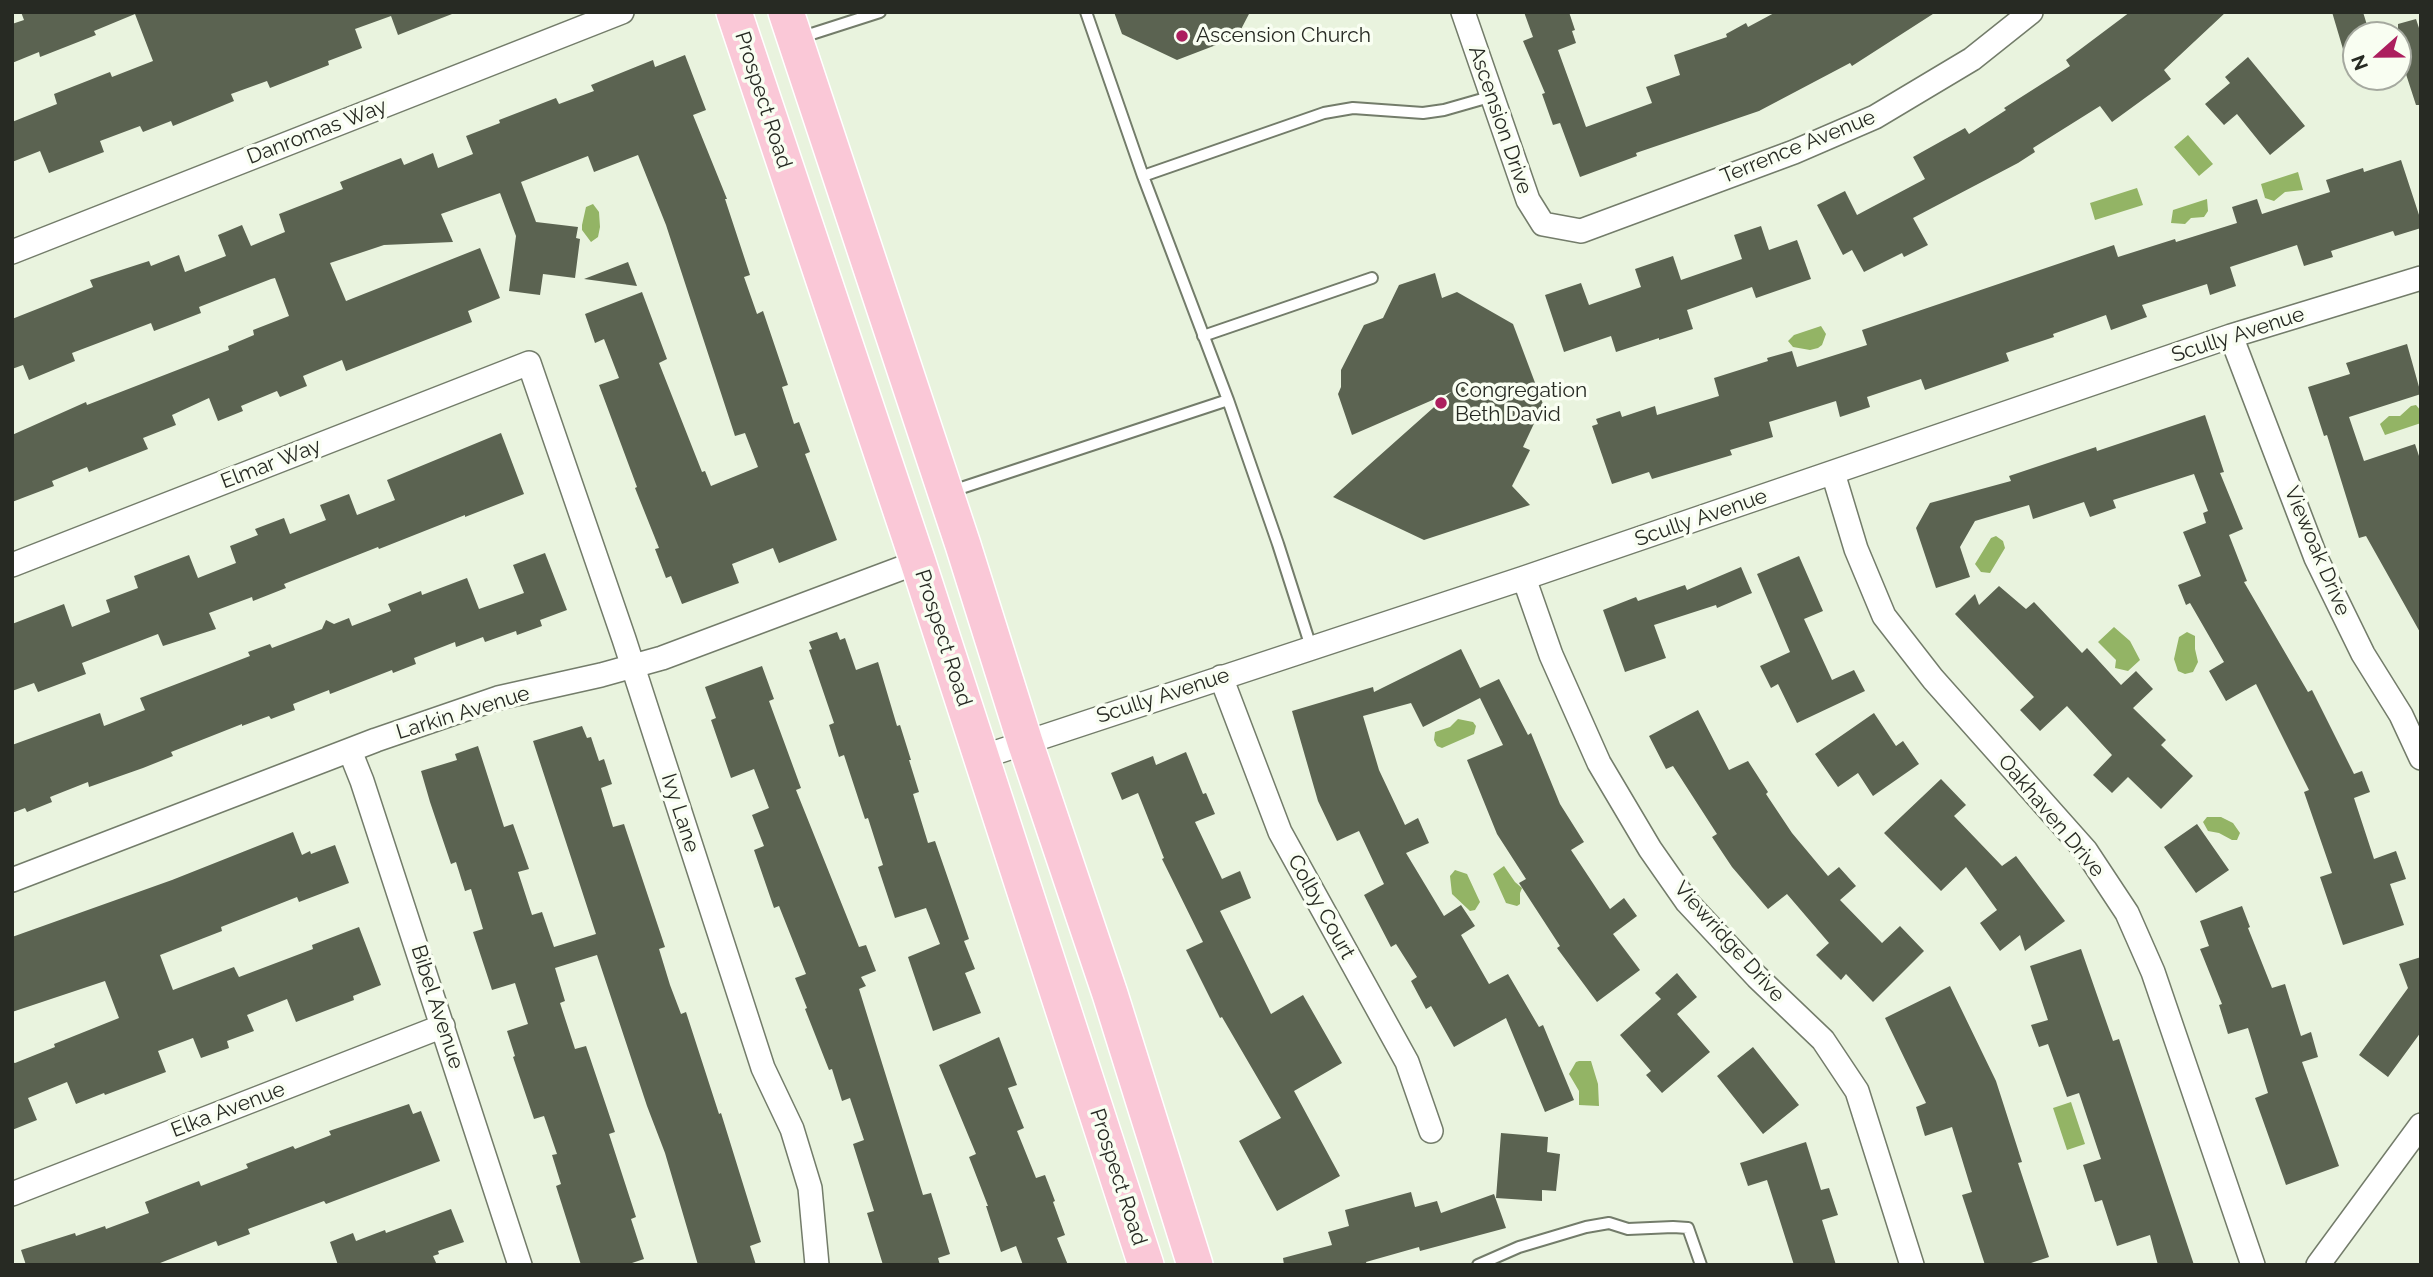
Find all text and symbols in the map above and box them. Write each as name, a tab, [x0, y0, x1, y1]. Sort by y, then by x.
north arrow	[2342, 21, 2412, 91]
place label: Ascension Church	[1196, 23, 1371, 49]
street label: Prospect Road	[729, 28, 797, 172]
marker: Ascension Church	[1174, 28, 1190, 44]
street label: Ascension Drive	[1463, 43, 1537, 197]
text: N	[2346, 52, 2372, 74]
street label: Danromas Way	[244, 94, 390, 170]
street label: Terrence Avenue	[1717, 104, 1879, 190]
street label: Scully Avenue	[2168, 302, 2308, 368]
place label: Congregation Beth David	[1455, 378, 1587, 428]
marker: Congregation Beth David	[1433, 395, 1449, 411]
street label: Elmar Way	[217, 433, 325, 495]
street label: Viewoak Drive	[2278, 483, 2356, 619]
street label: Scully Avenue	[1632, 484, 1770, 552]
street label: Prospect Road	[909, 566, 977, 710]
street label: Scully Avenue	[1093, 663, 1233, 729]
street label: Larkin Avenue	[393, 681, 533, 745]
street label: Oakhaven Drive	[1992, 750, 2110, 882]
street label: Ivy Lane	[655, 770, 705, 856]
street label: Colby Court	[1282, 850, 1360, 964]
street label: Viewridge Drive	[1668, 876, 1790, 1008]
street label: Bibel Avenue	[405, 942, 469, 1072]
street label: Elka Avenue	[167, 1077, 289, 1143]
street label: Prospect Road	[1084, 1105, 1152, 1249]

